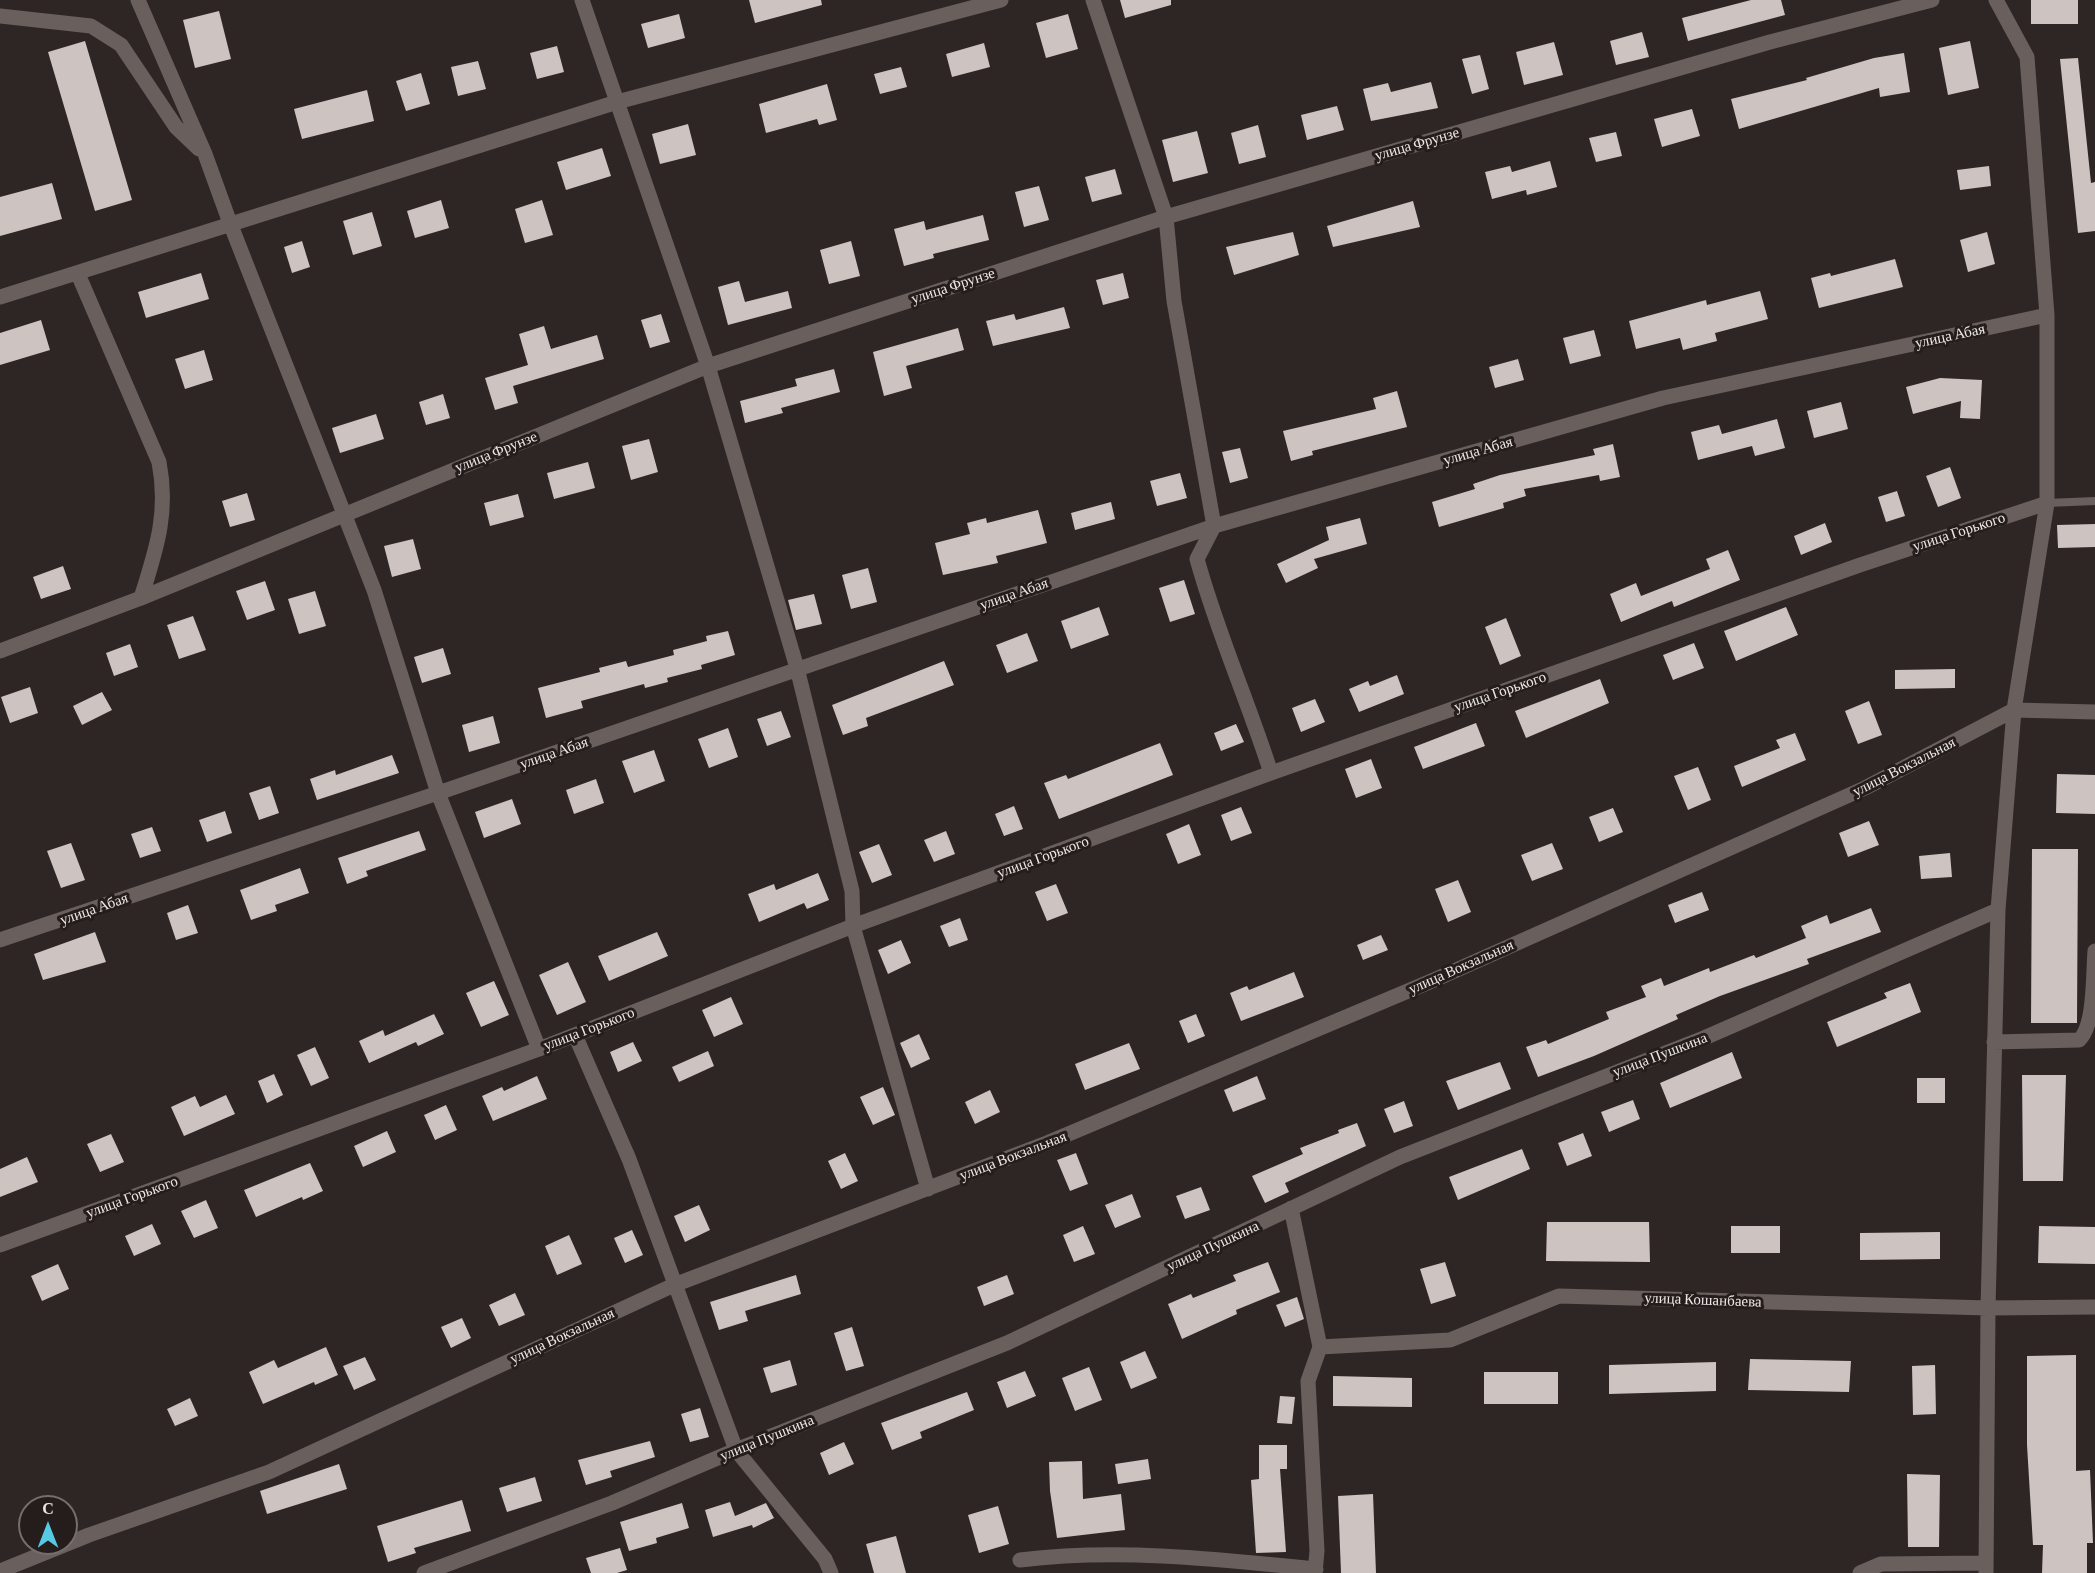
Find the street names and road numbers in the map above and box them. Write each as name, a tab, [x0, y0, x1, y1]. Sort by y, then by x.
street label: улица Фрунзе	[1373, 123, 1461, 165]
street label: улица Фрунзе	[909, 264, 997, 308]
street label: улица Абая	[1913, 320, 1987, 352]
street label: улица Фрунзе	[452, 427, 540, 477]
street label: улица Абая	[1441, 433, 1515, 469]
street label: улица Горького	[1910, 509, 2008, 555]
street label: улица Абая	[977, 574, 1051, 614]
street label: улица Горького	[1452, 668, 1548, 716]
street label: улица Абая	[517, 733, 591, 773]
street label: улица Вокзальная	[1850, 733, 1958, 801]
street label: улица Горького	[995, 832, 1091, 882]
street label: улица Абая	[57, 889, 131, 929]
street label: улица Вокзальная	[1406, 936, 1516, 998]
street label: улица Горького	[541, 1003, 637, 1055]
street label: улица Пушкина	[1610, 1029, 1710, 1081]
street label: улица Вокзальная	[957, 1127, 1069, 1185]
street label: улица Горького	[84, 1172, 180, 1222]
street label: улица Пушкина	[1164, 1217, 1262, 1275]
street label: улица Кошанбаева	[1644, 1289, 1762, 1311]
street label: улица Вокзальная	[507, 1304, 617, 1368]
street label: улица Пушкина	[717, 1411, 817, 1465]

